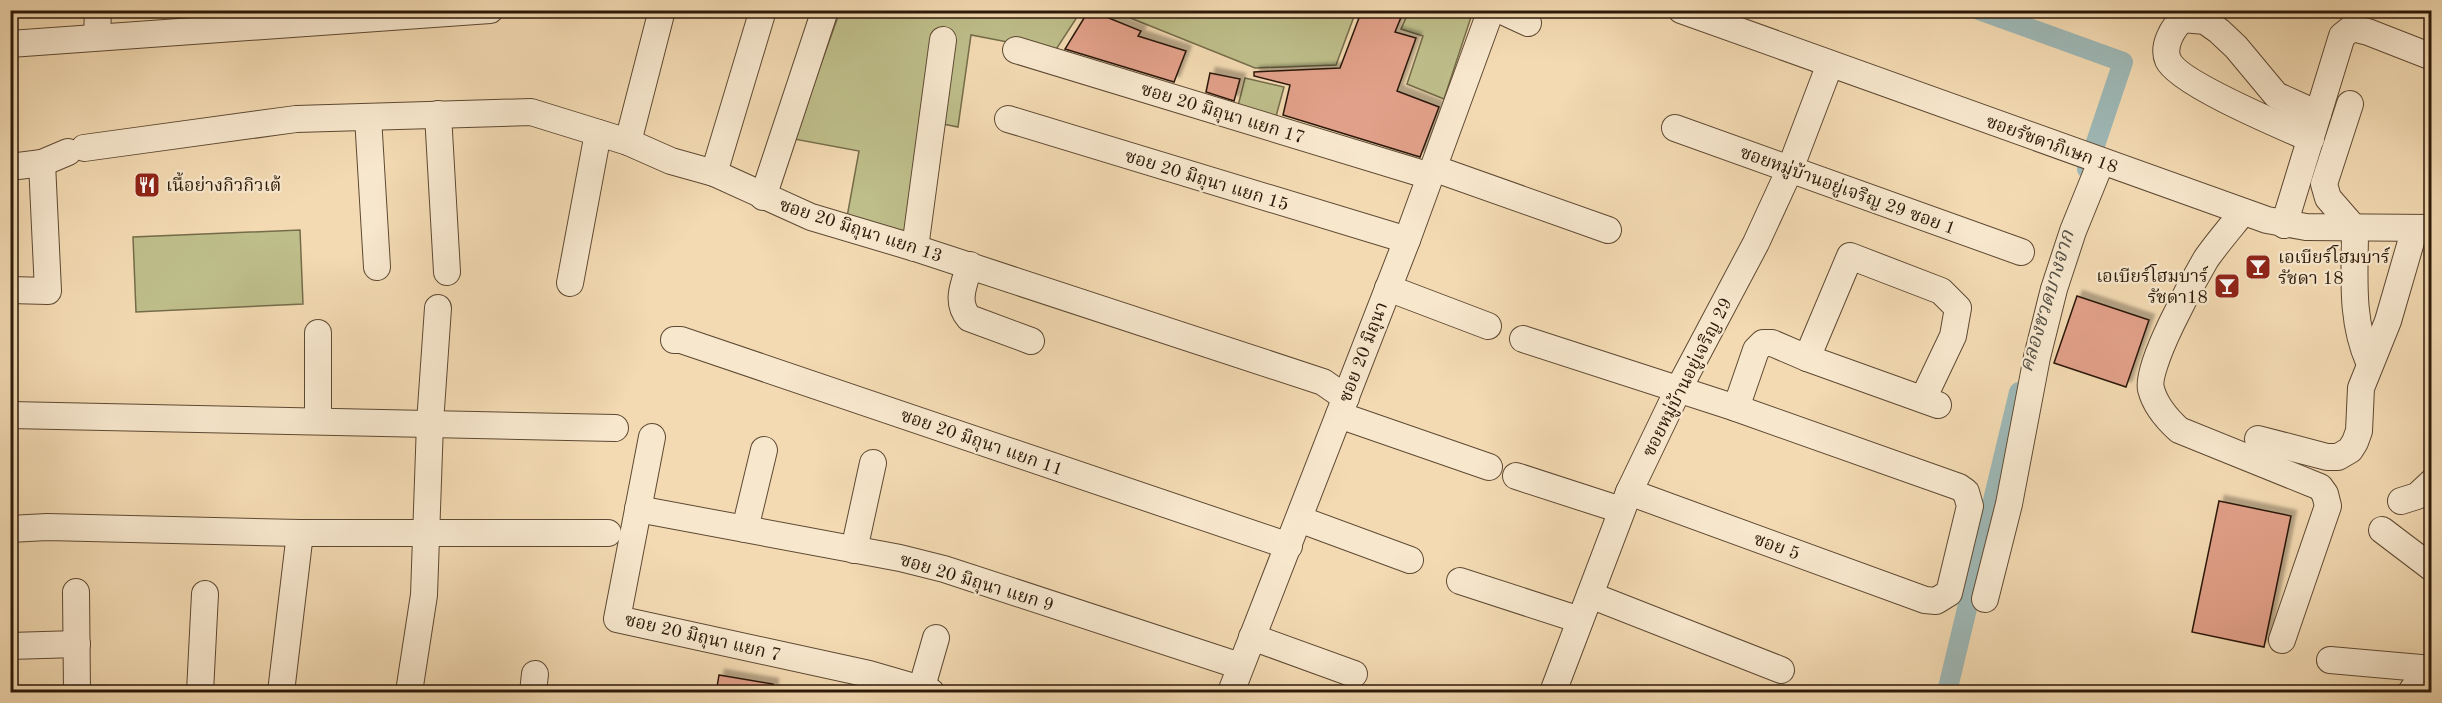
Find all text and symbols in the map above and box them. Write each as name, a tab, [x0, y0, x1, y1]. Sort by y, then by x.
street label: ซอย 20 มิถุนา แยก 17	[1138, 80, 1307, 149]
street label: ซอยรัชดาภิเษก 18	[1983, 112, 2120, 177]
street label: ซอยหมู่บ้านอยู่เจริญ 29 ซอย 1	[1737, 142, 1959, 239]
street label: ซอย 20 มิถุนา แยก 15	[1122, 147, 1291, 216]
restaurant icon: เนื้อย่างกิวกิวเต้	[132, 170, 162, 200]
place label: เนื้อย่างกิวกิวเต้	[166, 171, 281, 195]
street label: ซอย 20 มิถุนา แยก 13	[776, 196, 944, 268]
water label: คลองชวดบางจาก	[2017, 228, 2079, 375]
place label: เอเบียร์โฮมบาร์ รัชดา 18	[2278, 244, 2391, 288]
bar icon: เอเบียร์โฮมบาร์ รัชดา 18	[2243, 252, 2273, 282]
place label: เอเบียร์โฮมบาร์ รัชดา18	[2096, 263, 2209, 307]
bar icon: เอเบียร์โฮมบาร์ รัชดา18	[2212, 271, 2242, 301]
street label: ซอยหมู่บ้านอยู่เจริญ 29	[1638, 294, 1737, 460]
street label: ซอย 20 มิถุนา	[1337, 300, 1393, 406]
street label: ซอย 20 มิถุนา แยก 11	[898, 407, 1065, 481]
street label: ซอย 5	[1751, 530, 1802, 564]
street label: ซอย 20 มิถุนา แยก 9	[897, 551, 1056, 617]
street label: ซอย 20 มิถุนา แยก 7	[622, 611, 783, 667]

